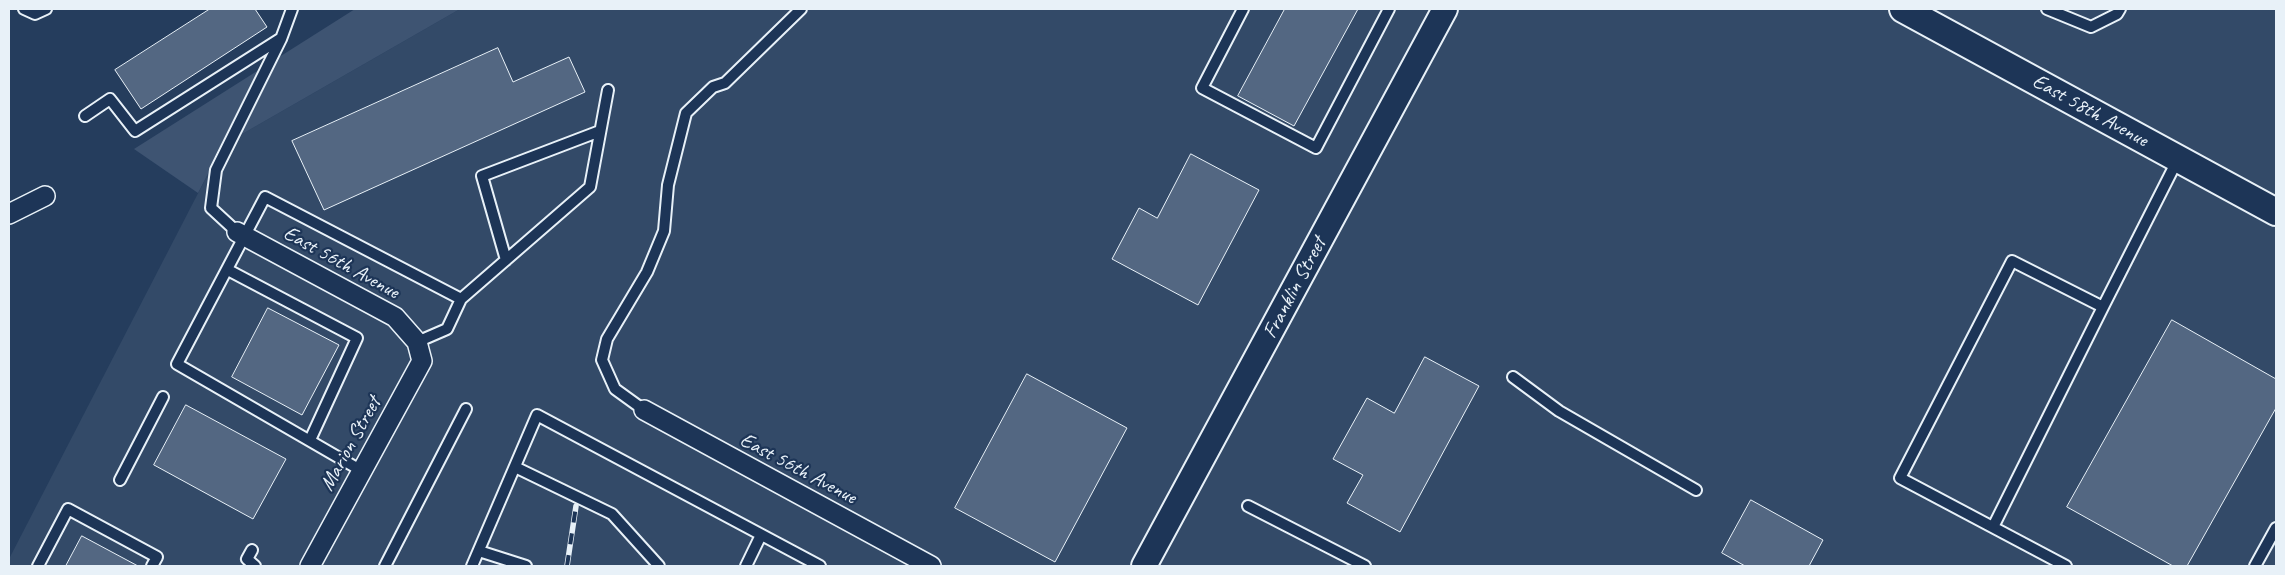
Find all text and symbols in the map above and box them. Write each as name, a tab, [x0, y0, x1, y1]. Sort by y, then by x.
street label: East 58th Avenue	[2028, 69, 2152, 153]
street label: East 56th Avenue	[279, 221, 403, 305]
street label: Franklin Street	[1258, 233, 1332, 343]
street label: Marion Street	[315, 393, 387, 495]
street label: East 56th Avenue	[735, 428, 861, 510]

